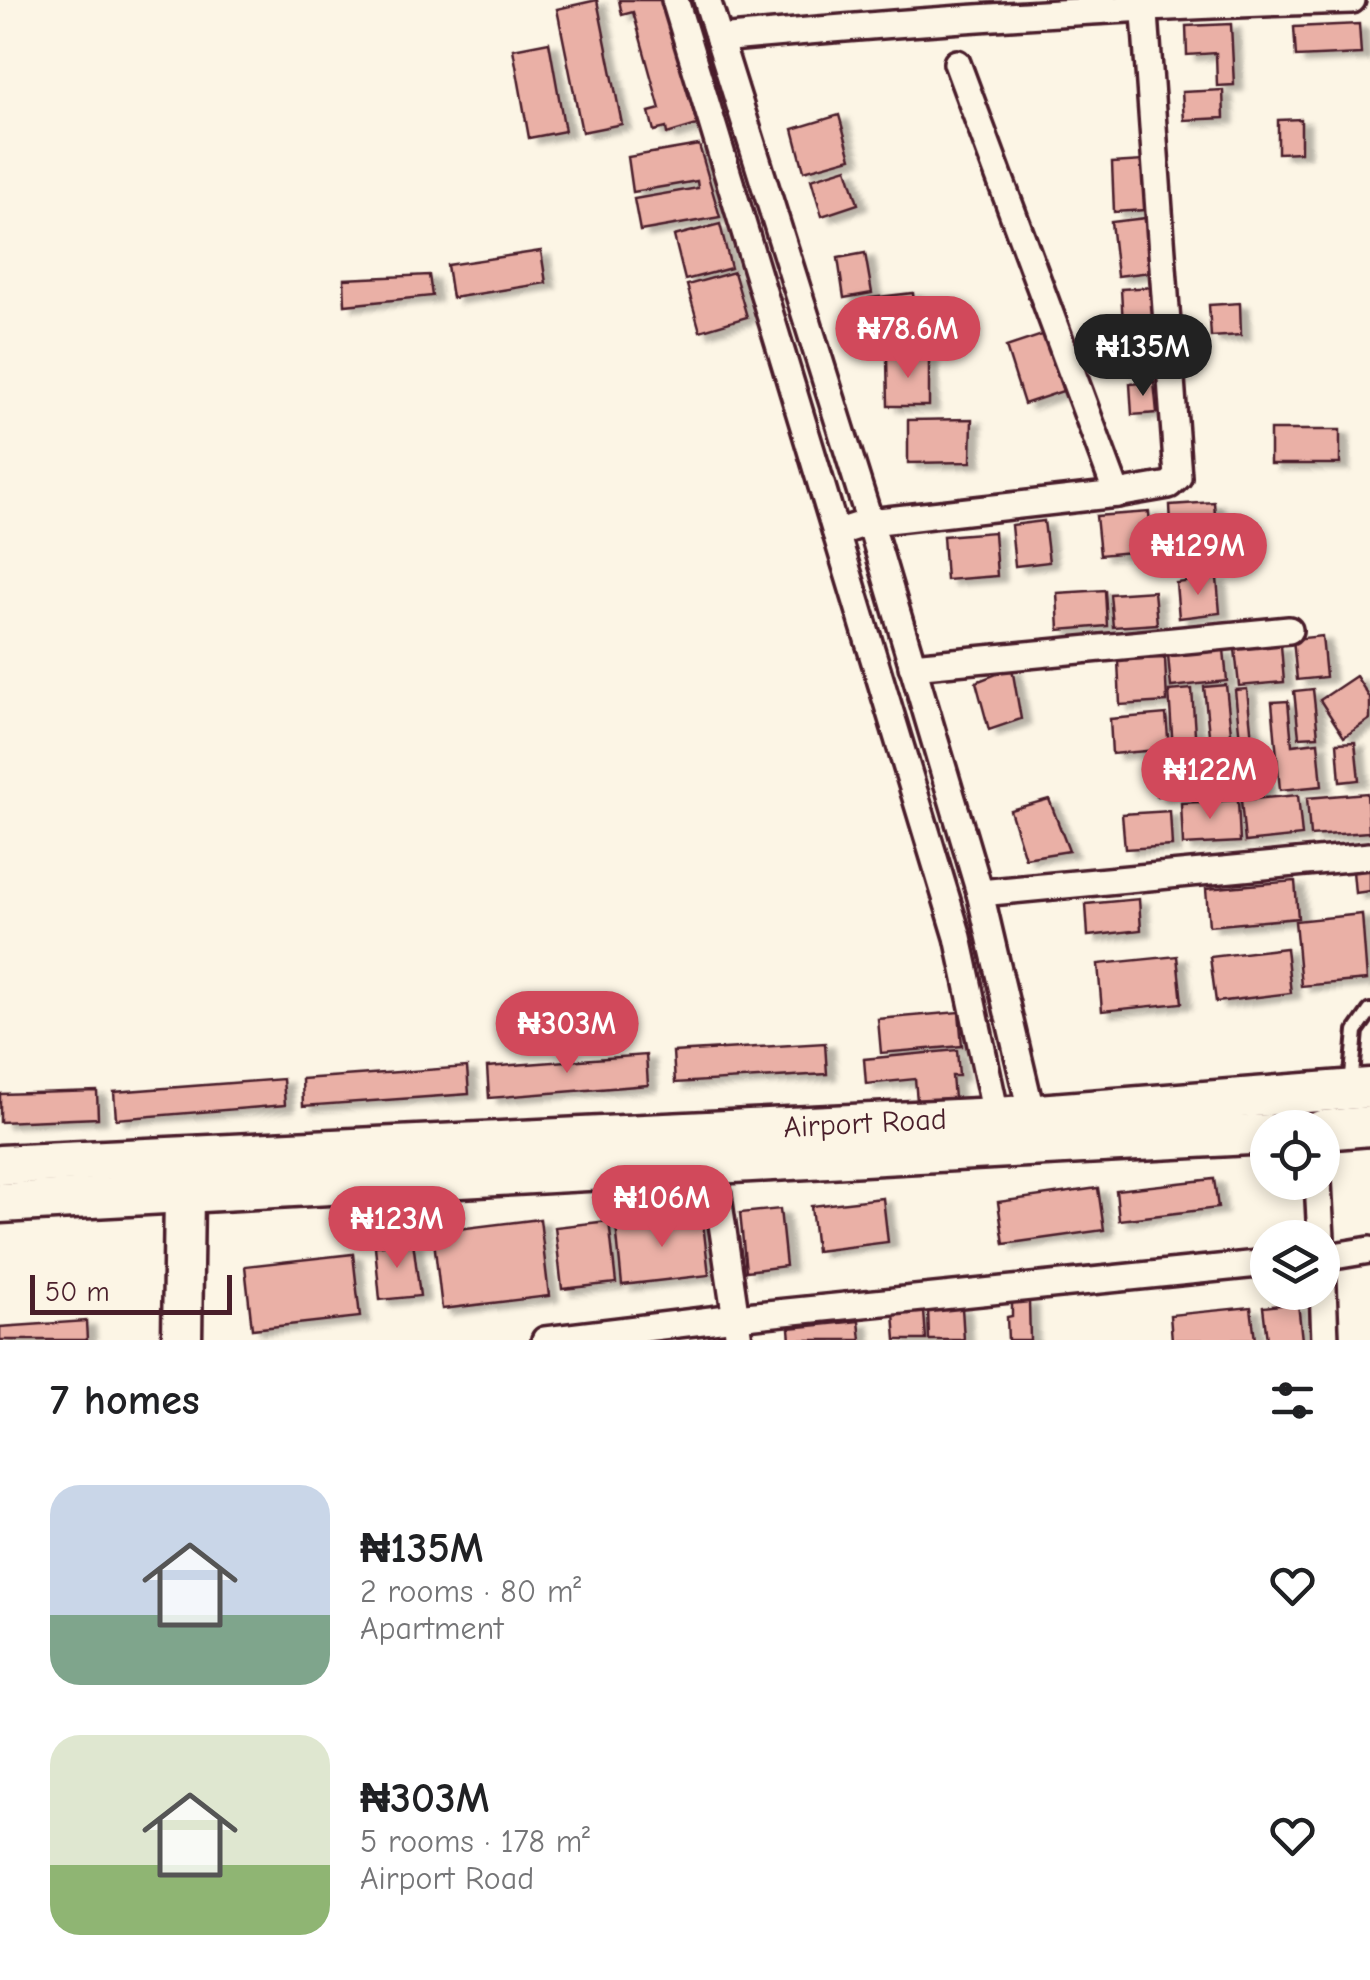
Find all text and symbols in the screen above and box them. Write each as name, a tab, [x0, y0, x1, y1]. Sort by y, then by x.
pin: ₦78.6M	[827, 296, 989, 381]
text: ₦78.6M	[857, 310, 959, 347]
pin: ₦135M	[1073, 314, 1213, 399]
text: ₦135M	[1096, 328, 1190, 365]
pin: ₦129M	[1128, 513, 1268, 598]
text: ₦129M	[1151, 527, 1245, 564]
pin: ₦122M	[1140, 737, 1280, 822]
text: ₦122M	[1163, 751, 1257, 788]
pin: ₦303M	[497, 991, 637, 1076]
text: ₦303M	[518, 1005, 616, 1042]
street label: Airport Road	[783, 1102, 947, 1145]
map controls	[1250, 1110, 1340, 1310]
button: locate	[1250, 1110, 1340, 1200]
pin: ₦106M	[592, 1165, 732, 1250]
text: ₦106M	[614, 1179, 710, 1216]
pin: ₦123M	[327, 1186, 467, 1271]
text: ₦123M	[350, 1200, 444, 1237]
button: layers	[1250, 1220, 1340, 1310]
scale bar	[30, 1270, 232, 1314]
text: 50 m	[45, 1276, 110, 1308]
icon: filters	[1265, 1373, 1320, 1428]
text: 7 homes	[50, 1376, 200, 1425]
text: ₦135M	[360, 1524, 484, 1573]
icon: home	[130, 1525, 250, 1645]
icon: heart	[1265, 1558, 1320, 1613]
text: 2 rooms · 80 m²	[360, 1573, 581, 1610]
text: Apartment	[360, 1610, 503, 1647]
text: ₦303M	[360, 1774, 490, 1823]
icon: home	[130, 1775, 250, 1895]
icon: heart	[1265, 1808, 1320, 1863]
text: 5 rooms · 178 m²	[360, 1823, 590, 1860]
text: Airport Road	[360, 1860, 534, 1897]

